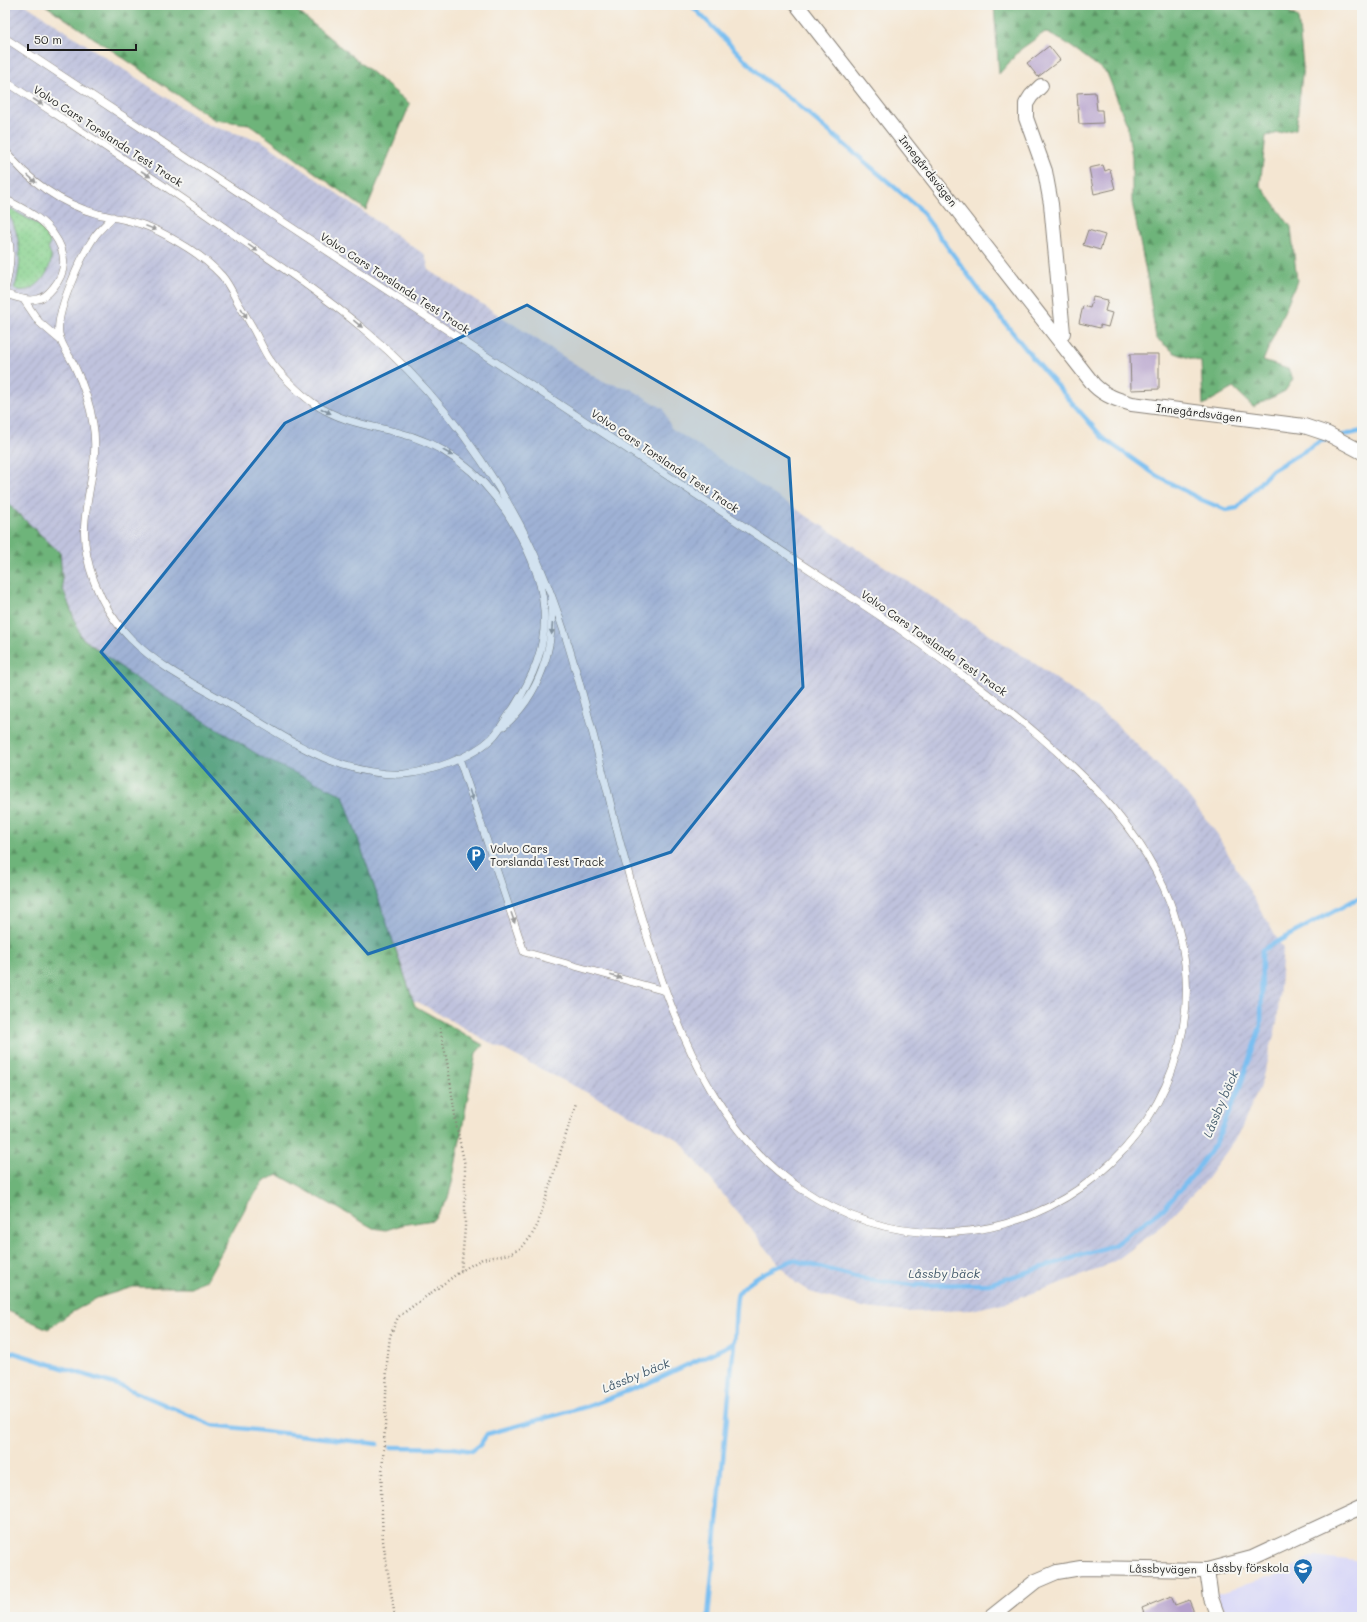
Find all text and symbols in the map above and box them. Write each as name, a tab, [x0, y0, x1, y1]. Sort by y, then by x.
scale bar	[28, 26, 136, 52]
text: 50 m	[34, 31, 62, 47]
street label: Volvo Cars Torslanda Test Track	[31, 82, 186, 190]
one-way arrow	[32, 99, 43, 106]
street label: Innegårdsvägen	[896, 132, 961, 209]
one-way arrow	[141, 170, 151, 178]
one-way arrow	[26, 174, 37, 183]
one-way arrow	[145, 225, 157, 231]
street label: Volvo Cars Torslanda Test Track	[318, 229, 473, 337]
one-way arrow	[248, 243, 259, 252]
one-way arrow	[241, 307, 247, 319]
one-way arrow	[353, 320, 364, 329]
street label: Innegårdsvägen	[1155, 400, 1243, 425]
street label: Volvo Cars Torslanda Test Track	[588, 405, 742, 516]
one-way arrow	[321, 407, 332, 414]
one-way arrow	[442, 449, 454, 456]
street label: Volvo Cars Torslanda Test Track	[858, 586, 1011, 699]
one-way arrow	[548, 623, 555, 635]
one-way arrow	[469, 790, 475, 802]
place label: Volvo Cars Torslanda Test Track	[490, 841, 604, 869]
parking icon: Volvo Cars Torslanda Test Track	[465, 844, 487, 872]
one-way arrow	[510, 913, 516, 925]
one-way arrow	[610, 974, 622, 980]
water label: Låssby bäck	[1199, 1067, 1242, 1140]
water label: Låssby bäck	[908, 1265, 981, 1281]
water label: Låssby bäck	[599, 1354, 672, 1396]
school or university icon: Låssby förskola	[1292, 1557, 1314, 1585]
street label: Låssbyvägen	[1129, 1560, 1197, 1577]
place label: Låssby förskola	[1206, 1560, 1289, 1575]

